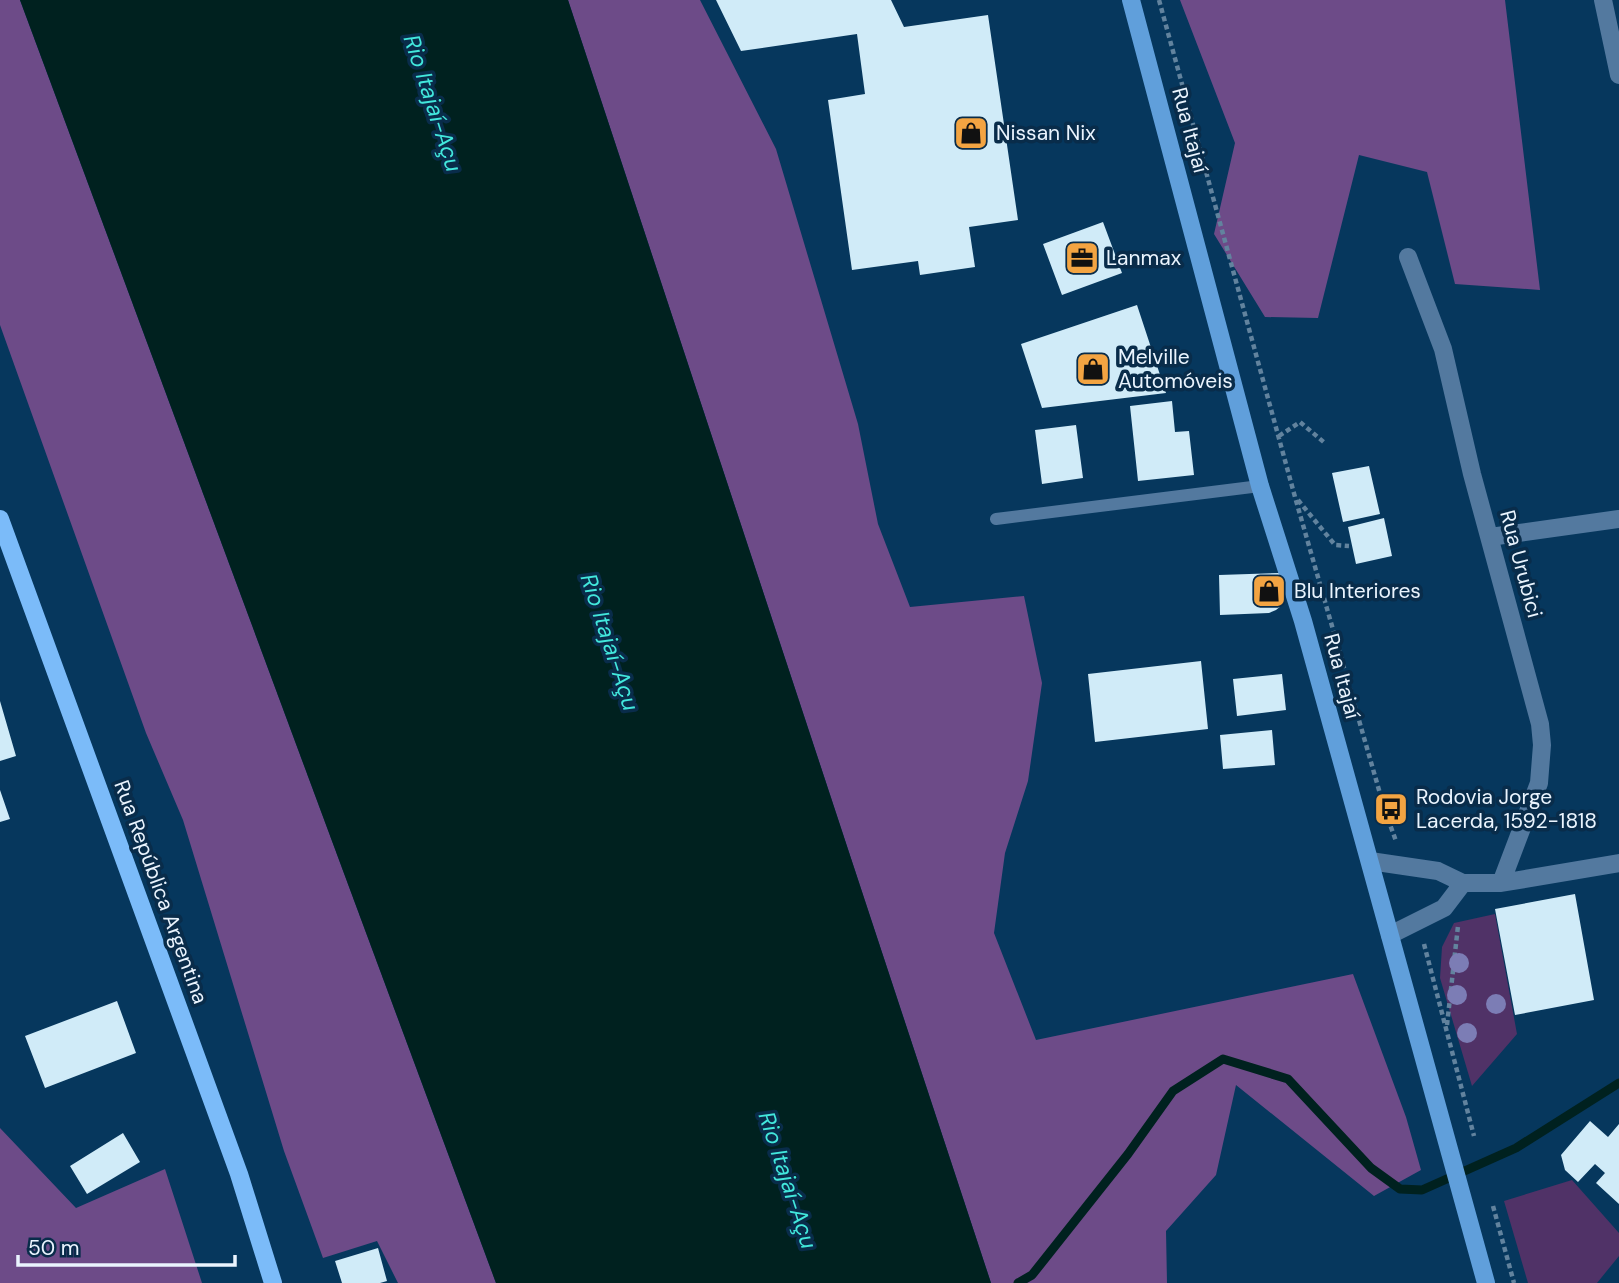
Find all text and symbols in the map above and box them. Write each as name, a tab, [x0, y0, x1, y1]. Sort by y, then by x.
water label: Rio Itajaí-Açu	[397, 31, 469, 175]
street label: Rua Itajaí	[1165, 84, 1215, 176]
shop icon: Nissan Nix	[952, 114, 990, 152]
place label: Nissan Nix	[996, 119, 1096, 147]
office icon: Lanmax	[1063, 239, 1101, 277]
place label: Lanmax	[1106, 244, 1181, 272]
place label: Melville Automóveis	[1118, 343, 1233, 395]
shop icon: Melville Automóveis	[1074, 350, 1112, 388]
street label: Rua Urubici	[1493, 507, 1549, 621]
water label: Rio Itajaí-Açu	[574, 570, 646, 714]
shop icon: Blu Interiores	[1250, 572, 1288, 610]
place label: Blu Interiores	[1294, 577, 1421, 605]
street label: Rua Itajaí	[1317, 630, 1367, 722]
street label: Rua República Argentina	[108, 776, 214, 1008]
place label: Rodovia Jorge Lacerda, 1592-1818	[1416, 783, 1597, 835]
bus stop icon: Rodovia Jorge Lacerda, 1592-1818	[1372, 790, 1410, 828]
water label: Rio Itajaí-Açu	[752, 1108, 824, 1252]
scale bar	[18, 1224, 234, 1268]
text: 50 m	[28, 1234, 79, 1262]

